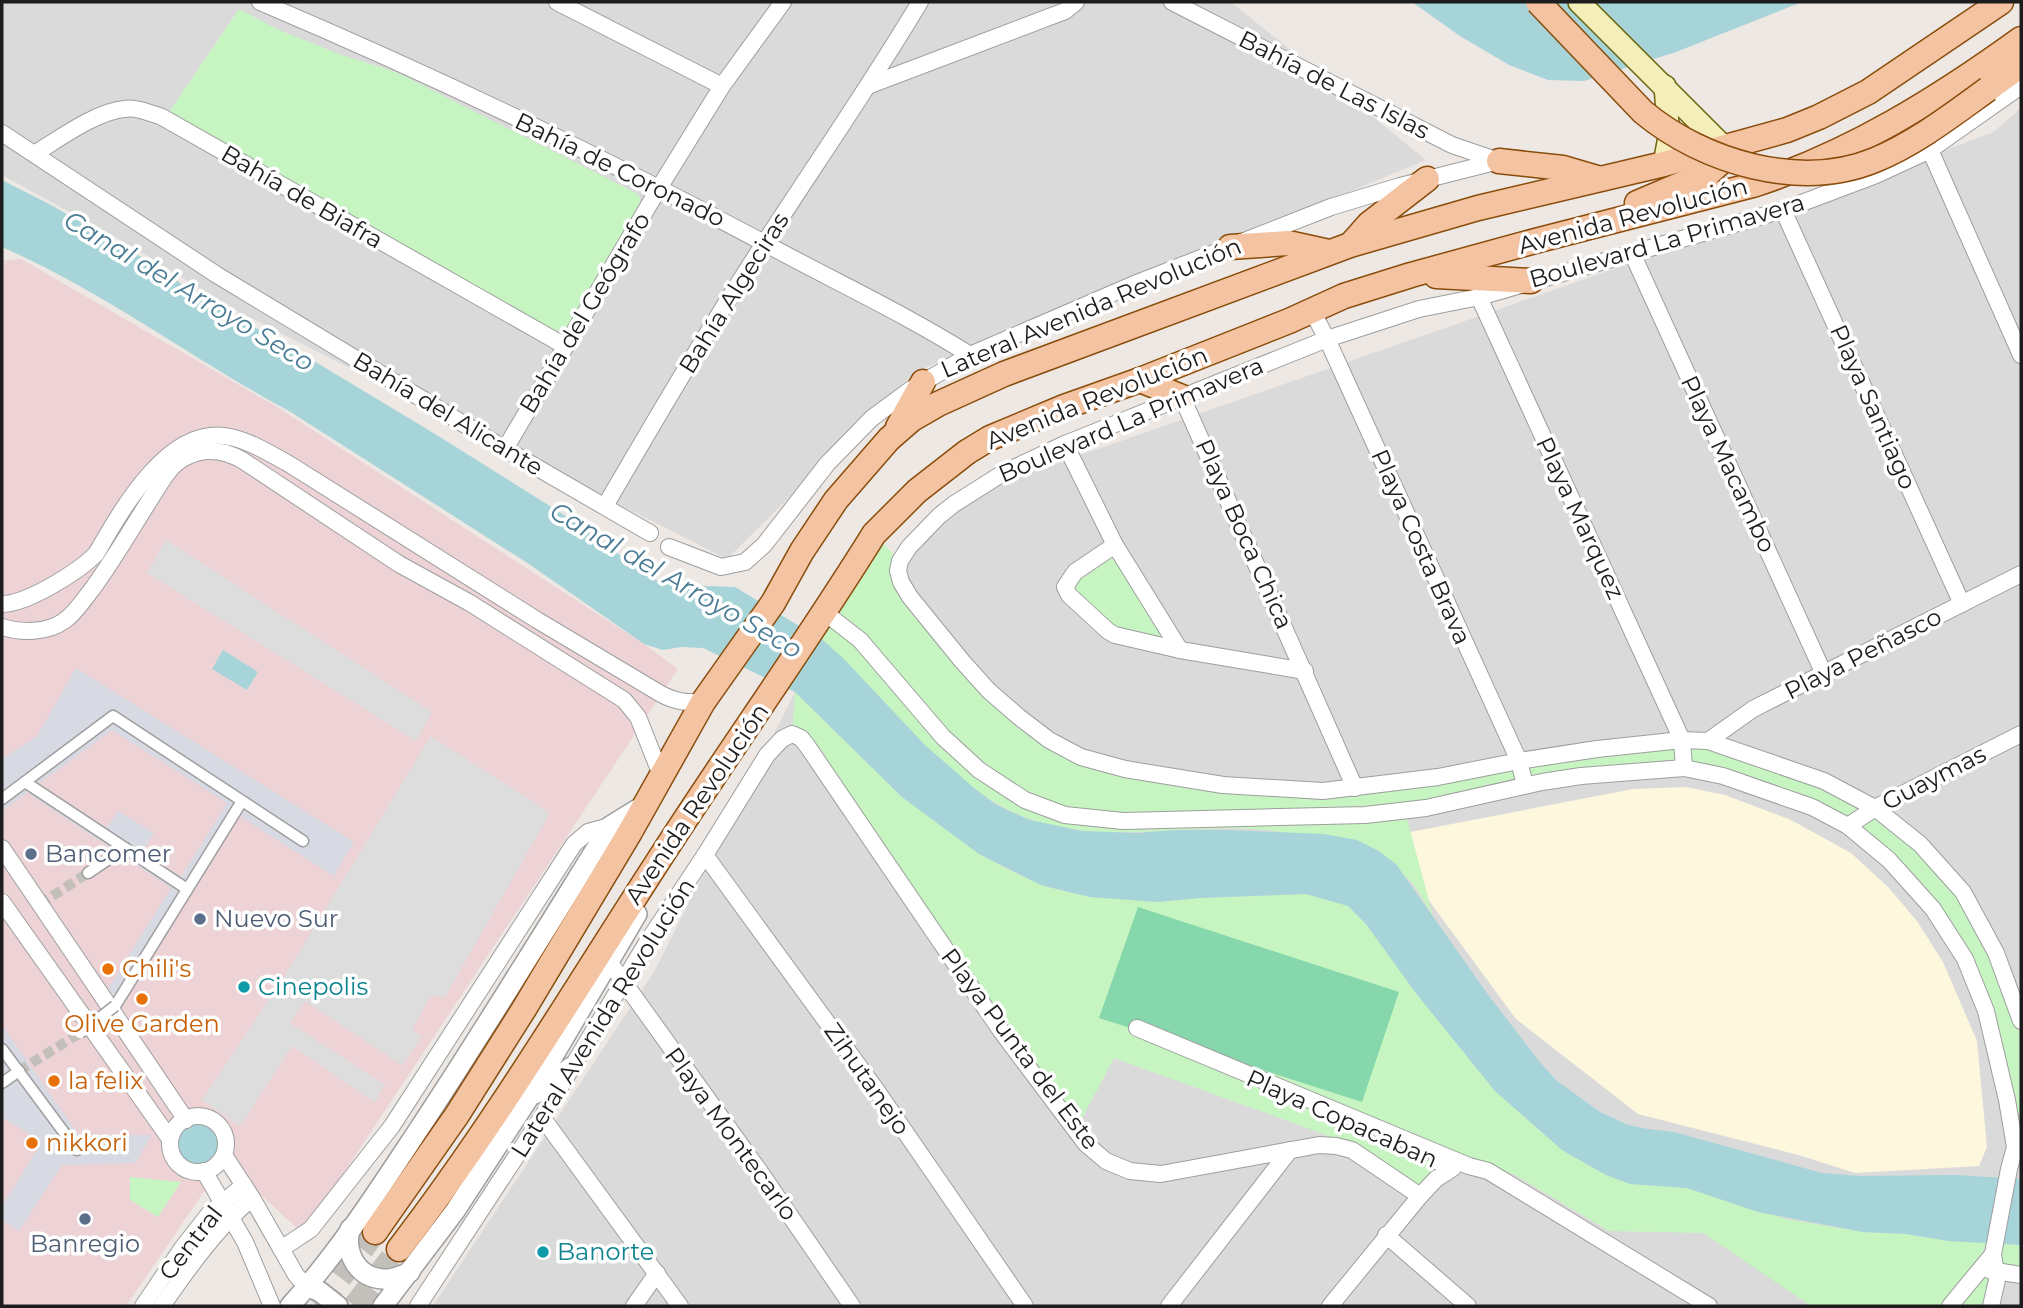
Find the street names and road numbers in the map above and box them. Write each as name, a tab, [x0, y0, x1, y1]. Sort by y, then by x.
street label: Bahía de Las Islas	[1234, 24, 1434, 145]
street label: Bahía de Coronado	[510, 106, 730, 233]
street label: Bahía de Biafra	[216, 138, 388, 255]
street label: Avenida Revolución	[1515, 171, 1751, 260]
street label: Boulevard La Primavera	[1526, 187, 1808, 294]
street label: Bahía del Geógrafo	[513, 207, 656, 418]
street label: Bahía Algeciras	[672, 207, 795, 379]
street label: Lateral Avenida Revolución	[936, 231, 1245, 384]
street label: Playa Santiago	[1824, 320, 1923, 494]
street label: Avenida Revolución	[982, 340, 1212, 455]
street label: Bahía del Alicante	[348, 345, 549, 482]
street label: Boulevard La Primavera	[994, 350, 1268, 489]
street label: Playa Macambo	[1675, 371, 1782, 557]
street label: Playa Marquez	[1530, 432, 1631, 604]
street label: Playa Boca Chica	[1190, 434, 1299, 633]
street label: Playa Costa Brava	[1365, 445, 1478, 649]
street label: Playa Peñasco	[1779, 602, 1946, 706]
street label: Avenida Revolución	[619, 698, 775, 910]
street label: Guaymas	[1877, 739, 1991, 816]
street label: Lateral Avenida Revolución	[505, 873, 701, 1163]
street label: Playa Punta del Este	[935, 942, 1106, 1155]
street label: Zihutanejo	[818, 1017, 917, 1140]
street label: Playa Montecarlo	[659, 1041, 804, 1226]
street label: Playa Copacaban	[1242, 1063, 1442, 1174]
street label: Central	[153, 1200, 229, 1286]

